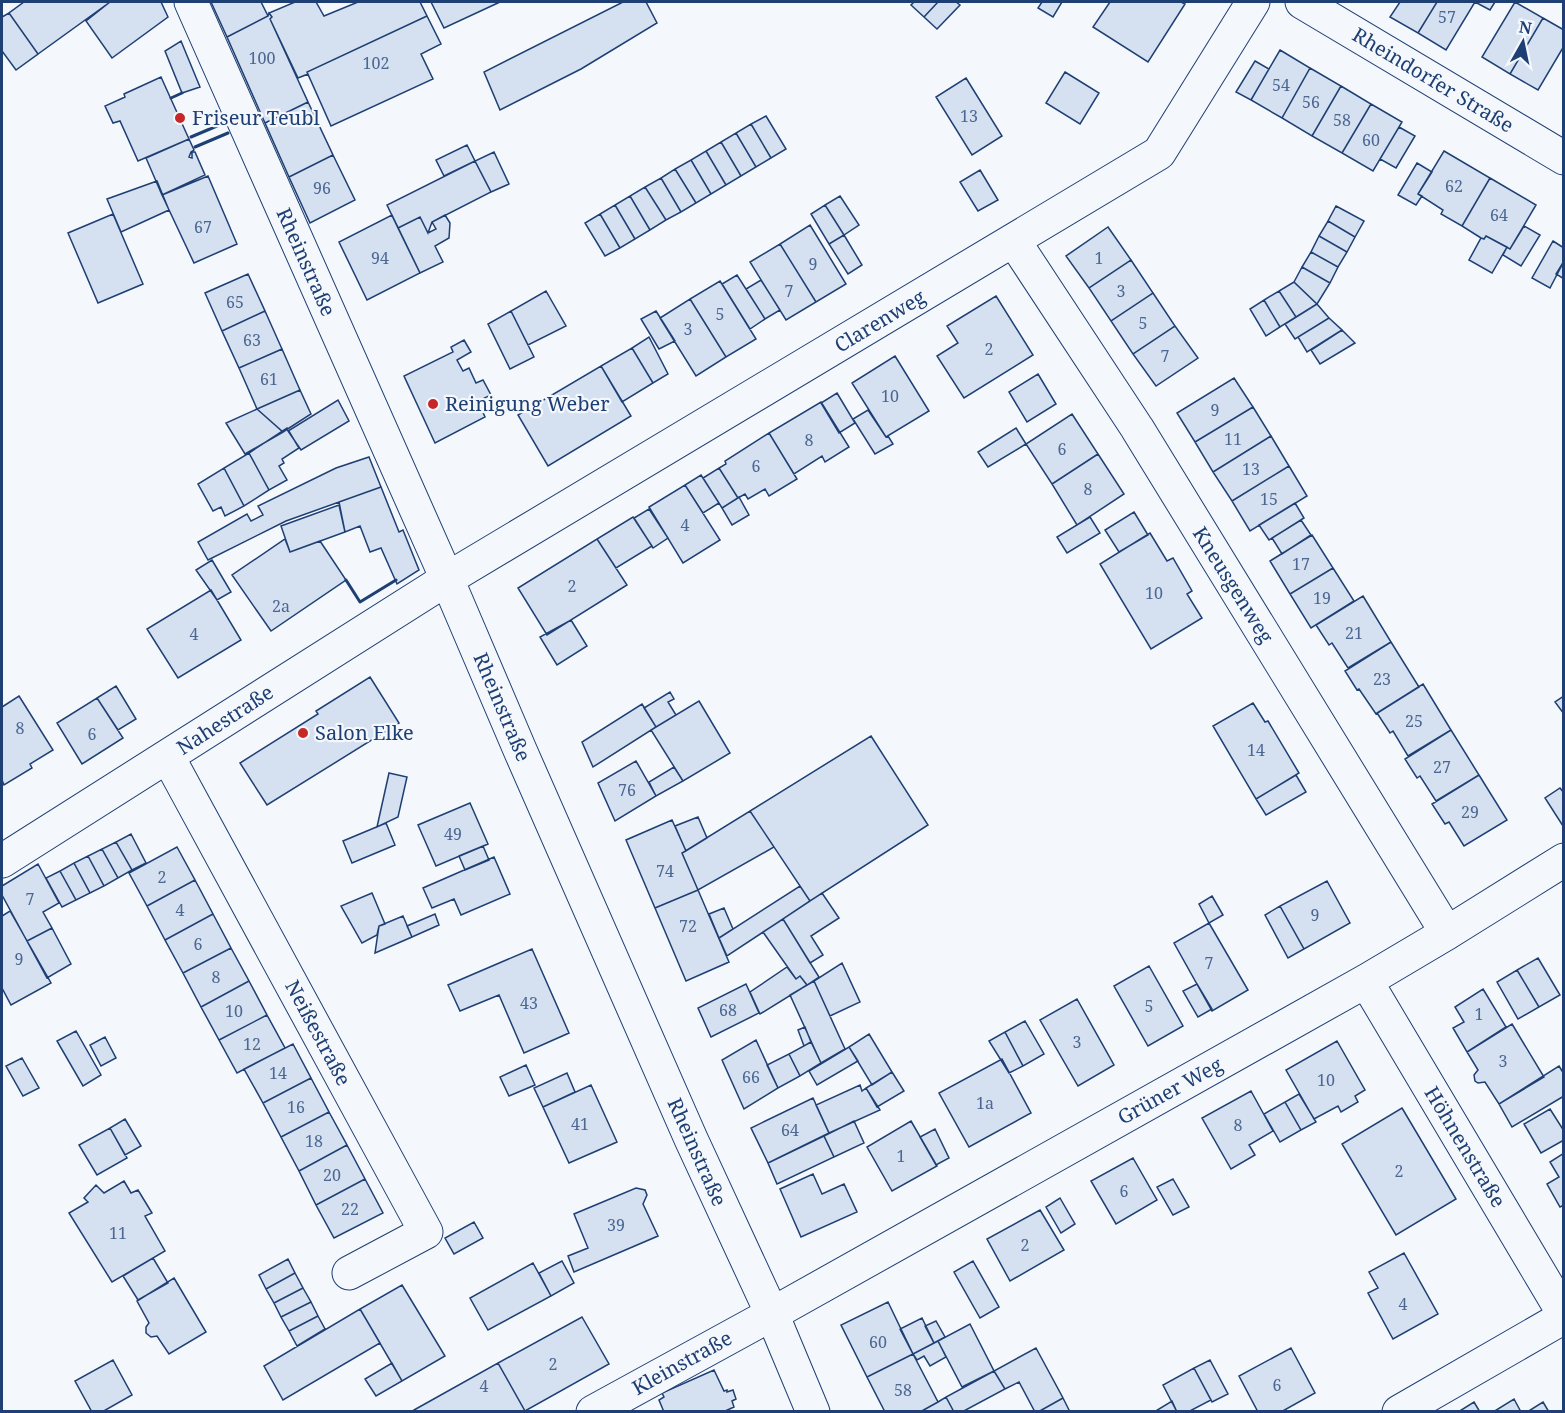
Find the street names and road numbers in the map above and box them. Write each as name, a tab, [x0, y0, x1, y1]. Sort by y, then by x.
street label: Rheindorfer Straße	[1348, 21, 1519, 138]
street label: Rheinstraße	[271, 203, 342, 320]
street label: Clarenweg	[829, 283, 930, 358]
street label: Kneusgenweg	[1187, 521, 1280, 648]
street label: Rheinstraße	[467, 648, 538, 765]
street label: Nahestraße	[171, 678, 278, 761]
street label: Neißestraße	[279, 975, 358, 1090]
street label: Grüner Weg	[1113, 1051, 1227, 1130]
street label: Höhnenstraße	[1419, 1081, 1512, 1212]
street label: Rheinstraße	[662, 1093, 733, 1210]
street label: Kleinstraße	[627, 1324, 736, 1401]

